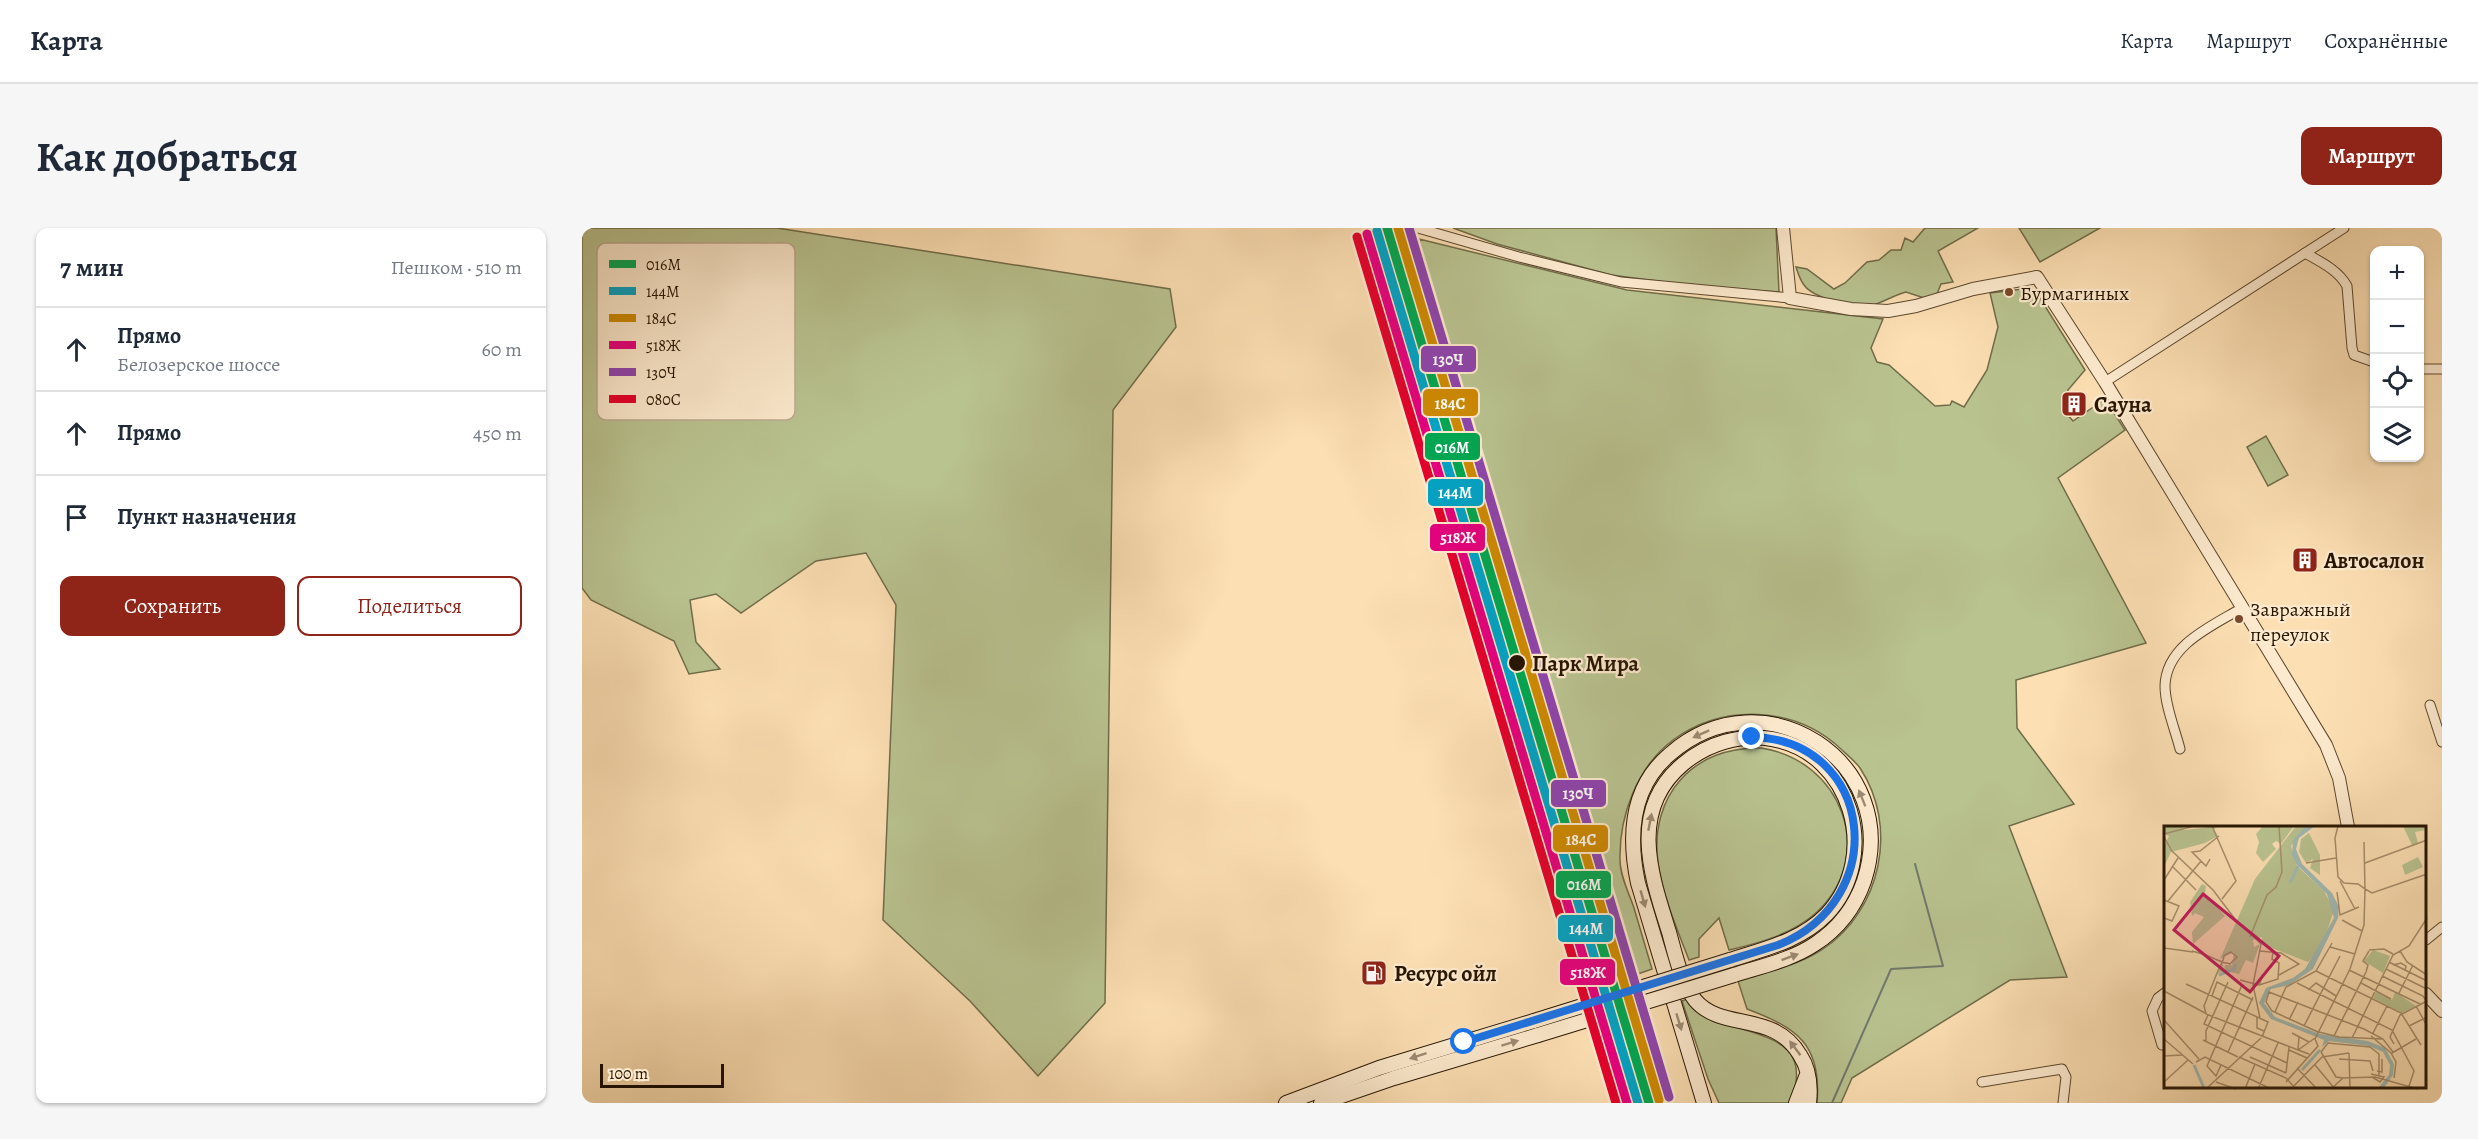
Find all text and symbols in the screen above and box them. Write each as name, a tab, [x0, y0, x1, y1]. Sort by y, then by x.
text: Карта	[30, 22, 103, 60]
text: Карта	[2120, 27, 2173, 55]
text: Маршрут	[2206, 27, 2291, 55]
text: Сохранённые	[2324, 27, 2448, 55]
button: Маршрут	[2301, 127, 2442, 185]
text: Как добраться	[36, 128, 298, 185]
legend	[597, 243, 795, 420]
map controls	[2370, 246, 2424, 462]
button: +	[2370, 246, 2424, 300]
text: 7 мин	[60, 250, 124, 285]
text: Пешком · 510 m	[391, 254, 522, 281]
text: 016М	[646, 254, 681, 276]
place label: Бурмагиных	[2020, 280, 2129, 307]
text: 144М	[646, 281, 680, 303]
marker: Бурмагиных	[2003, 286, 2015, 298]
button: −	[2370, 300, 2424, 354]
text: 184С	[646, 308, 677, 330]
text: Прямо	[117, 321, 181, 351]
icon: ahead	[60, 333, 93, 366]
text: 518Ж	[646, 335, 681, 357]
text: 60 m	[482, 336, 522, 363]
line badge: 130Ч	[1420, 345, 1477, 373]
text: 130Ч	[1433, 349, 1463, 371]
text: Белозерское шоссе	[117, 351, 280, 378]
button: locate	[2370, 354, 2424, 408]
text: 130Ч	[646, 362, 676, 384]
line badge: 184С	[1422, 388, 1479, 417]
text: 080С	[646, 389, 681, 411]
building icon: Сауна	[2059, 389, 2089, 419]
place label: Сауна	[2094, 390, 2152, 420]
text: 184С	[1435, 393, 1466, 415]
button: layers	[2370, 408, 2424, 462]
icon: ahead	[60, 417, 93, 450]
text: Прямо	[117, 418, 181, 448]
text: 450 m	[473, 420, 522, 447]
line badge: 016М	[1424, 432, 1481, 461]
text: 016М	[1435, 437, 1470, 459]
line badge: 144М	[1427, 478, 1484, 507]
text: 144М	[1438, 482, 1473, 504]
icon: arrive	[60, 501, 93, 534]
text: Пункт назначения	[117, 502, 296, 532]
line badge: 518Ж	[1429, 523, 1486, 552]
text: 518Ж	[1440, 527, 1476, 549]
building icon: Автосалон	[2290, 545, 2320, 575]
place label: Автосалон	[2323, 546, 2424, 576]
button: Сохранить	[60, 576, 285, 636]
button: Поделиться	[297, 576, 522, 636]
place label: Завражный переулок	[2250, 596, 2351, 648]
marker: Завражный переулок	[2233, 613, 2245, 625]
place label: Парк Мира	[1532, 649, 1640, 679]
marker: Парк Мира	[1507, 653, 1527, 673]
route end	[1738, 723, 1764, 749]
one-way arrow	[1693, 729, 1710, 738]
line badge: 130Ч	[1550, 779, 1607, 808]
text: 130Ч	[1563, 783, 1593, 805]
one-way arrow	[1857, 789, 1866, 807]
one-way arrow	[1646, 812, 1655, 831]
line badge: 184С	[1552, 824, 1609, 853]
inset map	[2164, 826, 2427, 1088]
text: 184С	[1566, 829, 1597, 851]
line badge: 016М	[1555, 870, 1612, 899]
text: 016М	[1567, 874, 1602, 896]
one-way arrow	[1639, 890, 1648, 908]
line badge: 144М	[1557, 914, 1614, 943]
text: 144М	[1569, 918, 1604, 940]
one-way arrow	[1781, 951, 1799, 961]
fuel station icon: Ресурс ойл	[1359, 958, 1389, 988]
line badge: 518Ж	[1559, 958, 1616, 986]
place label: Ресурс ойл	[1394, 959, 1497, 989]
text: 518Ж	[1570, 962, 1606, 984]
one-way arrow	[1675, 1013, 1685, 1031]
route start	[1450, 1028, 1476, 1054]
one-way arrow	[1501, 1038, 1519, 1047]
one-way arrow	[1789, 1041, 1801, 1057]
one-way arrow	[1409, 1052, 1427, 1061]
scale bar	[600, 1061, 724, 1088]
text: 100 m	[609, 1063, 648, 1085]

